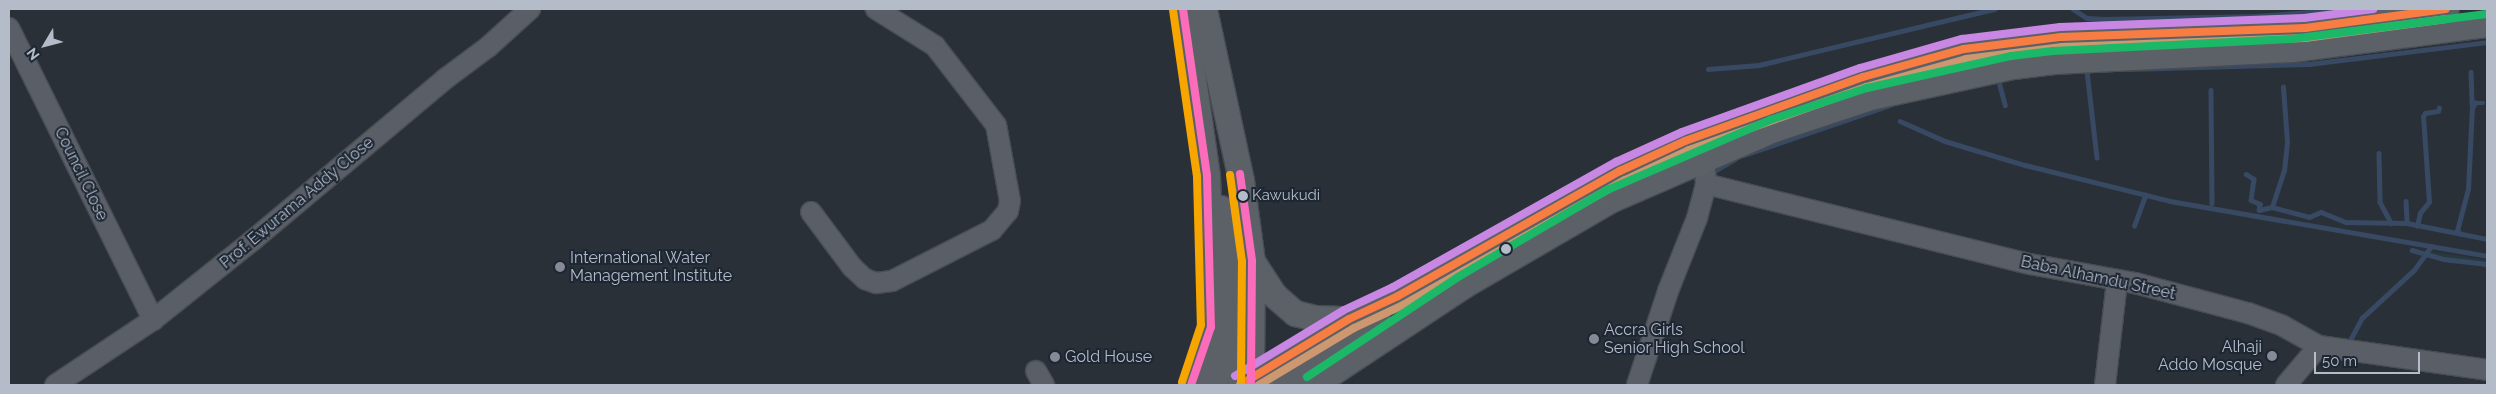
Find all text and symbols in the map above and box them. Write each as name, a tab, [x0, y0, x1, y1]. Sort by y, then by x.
north arrow	[20, 20, 70, 70]
text: N	[23, 45, 43, 63]
street label: Council Close	[50, 124, 112, 224]
street label: Prof. Ewurama Addy Close	[216, 133, 378, 273]
place label: Kawukudi	[1252, 187, 1320, 205]
marker: Kawukudi	[1238, 191, 1248, 201]
unlabelled marker	[1501, 244, 1511, 254]
place label: International Water Management Institute	[570, 248, 732, 286]
street label: Baba Alhamdu Street	[2019, 252, 2177, 304]
marker: International Water Management Institute	[554, 261, 566, 273]
place label: Accra Girls Senior High School	[1604, 320, 1745, 358]
marker: Accra Girls Senior High School	[1588, 333, 1600, 345]
place label: Alhaji Addo Mosque	[2158, 337, 2262, 375]
scale bar	[2316, 342, 2422, 374]
place label: Gold House	[1065, 347, 1152, 367]
marker: Alhaji Addo Mosque	[2266, 350, 2278, 362]
marker: Gold House	[1049, 351, 1061, 363]
text: 50 m	[2322, 352, 2357, 370]

